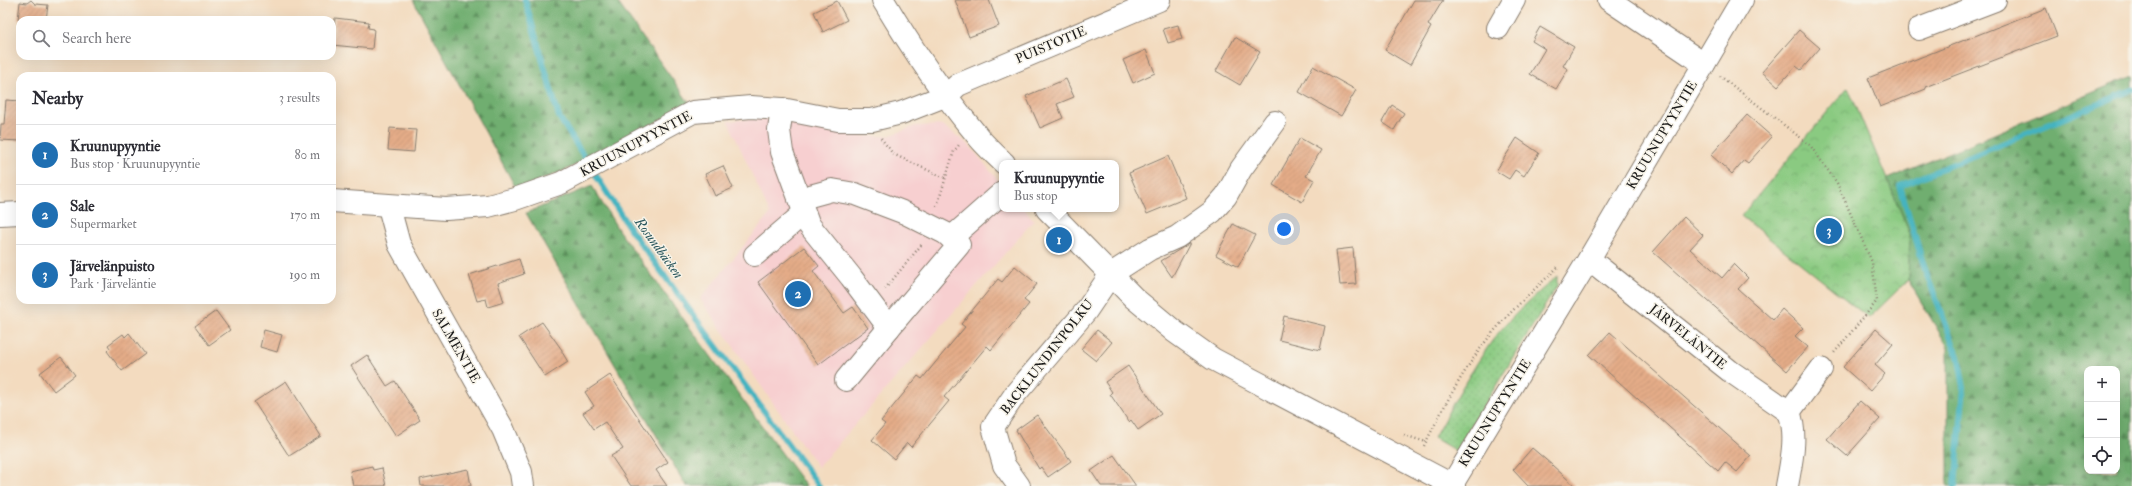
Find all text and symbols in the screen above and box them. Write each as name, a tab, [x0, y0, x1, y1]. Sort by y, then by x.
search box	[16, 16, 336, 60]
street label: PUISTOTIE	[1013, 23, 1089, 67]
icon: search	[30, 27, 52, 49]
text: Search here	[62, 29, 131, 48]
street label: KRUUNUPYYNTIE	[1623, 78, 1701, 192]
text: Nearby	[32, 88, 83, 109]
text: 3 results	[279, 90, 320, 106]
street label: KRUUNUPYYNTIE	[577, 108, 695, 180]
text: Kruunupyyntie	[70, 137, 160, 156]
text: 1	[43, 147, 47, 163]
text: 80 m	[294, 147, 320, 163]
text: Bus stop · Kruunupyyntie	[70, 156, 200, 172]
popup	[999, 160, 1119, 212]
text: Kruunupyyntie	[1014, 169, 1104, 188]
text: Bus stop	[1014, 188, 1058, 204]
text: Sale	[70, 197, 95, 216]
text: 2	[42, 207, 48, 223]
text: 170 m	[290, 207, 320, 223]
water label: Rosundbäcken	[630, 213, 687, 282]
text: Supermarket	[70, 216, 137, 232]
pin: 3	[1816, 216, 1842, 246]
your location	[1274, 219, 1294, 239]
pin: 1	[1046, 225, 1072, 255]
text: Järvelänpuisto	[70, 257, 154, 276]
text: 3	[43, 267, 48, 283]
text: 190 m	[289, 267, 320, 283]
text: Park · Järveläntie	[70, 276, 156, 292]
pin: 2	[785, 279, 811, 309]
street label: BACKLUNDINPOLKU	[997, 296, 1097, 418]
street label: JÄRVELÄNTIE	[1645, 300, 1730, 373]
street label: SALMENTIE	[428, 306, 484, 386]
street label: KRUUNUPYYNTIE	[1455, 356, 1535, 470]
map controls	[2084, 366, 2120, 474]
button: +	[2084, 366, 2120, 402]
button: −	[2084, 402, 2120, 438]
button: locate	[2084, 438, 2120, 474]

